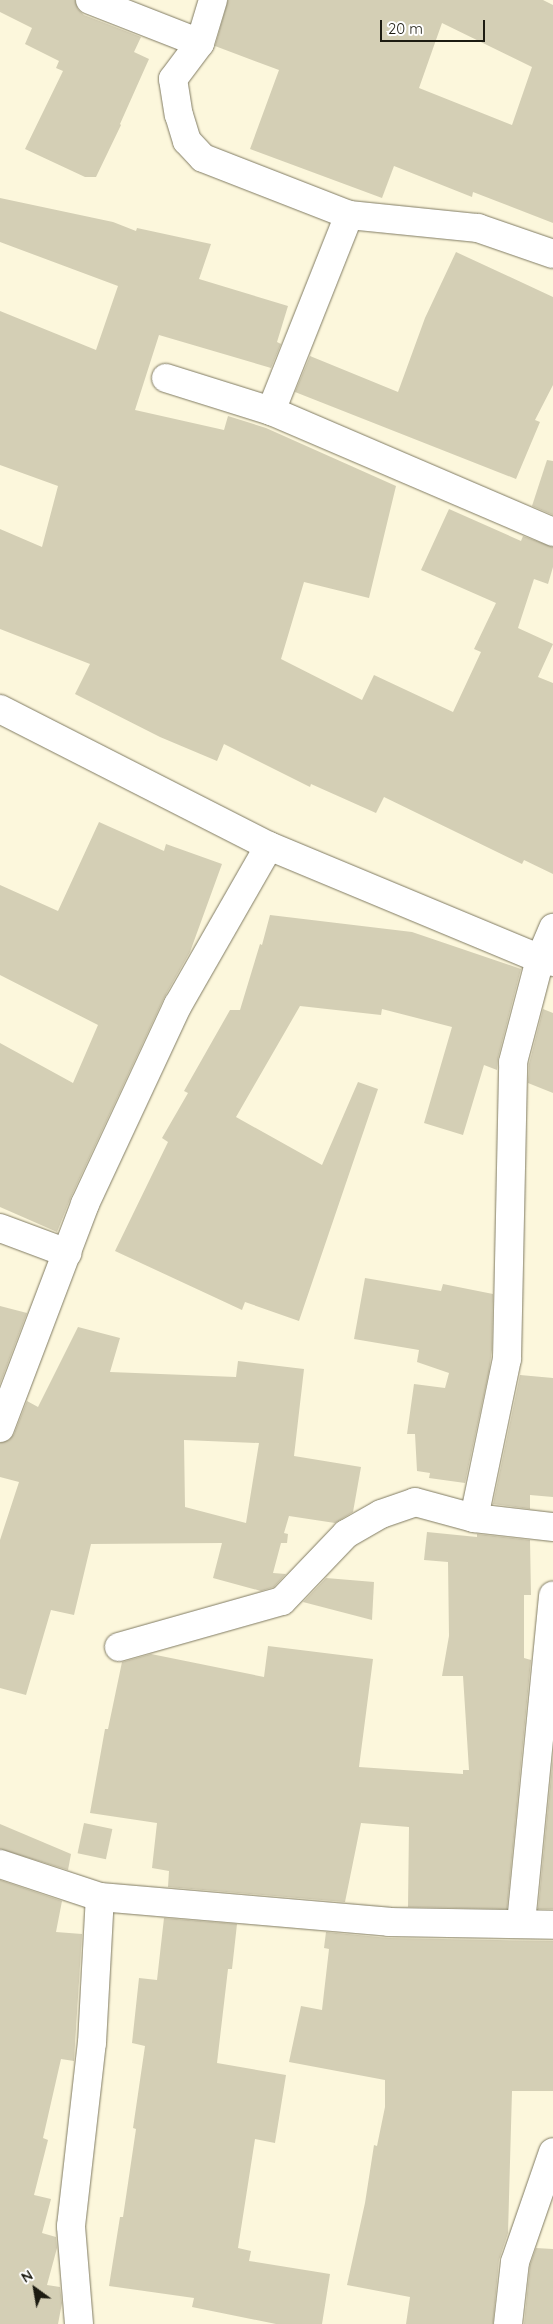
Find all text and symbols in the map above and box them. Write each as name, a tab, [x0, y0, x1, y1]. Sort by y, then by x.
scale bar	[383, 10, 488, 42]
text: 20 m	[388, 19, 423, 38]
north arrow	[10, 2264, 60, 2314]
text: N	[18, 2266, 36, 2287]

